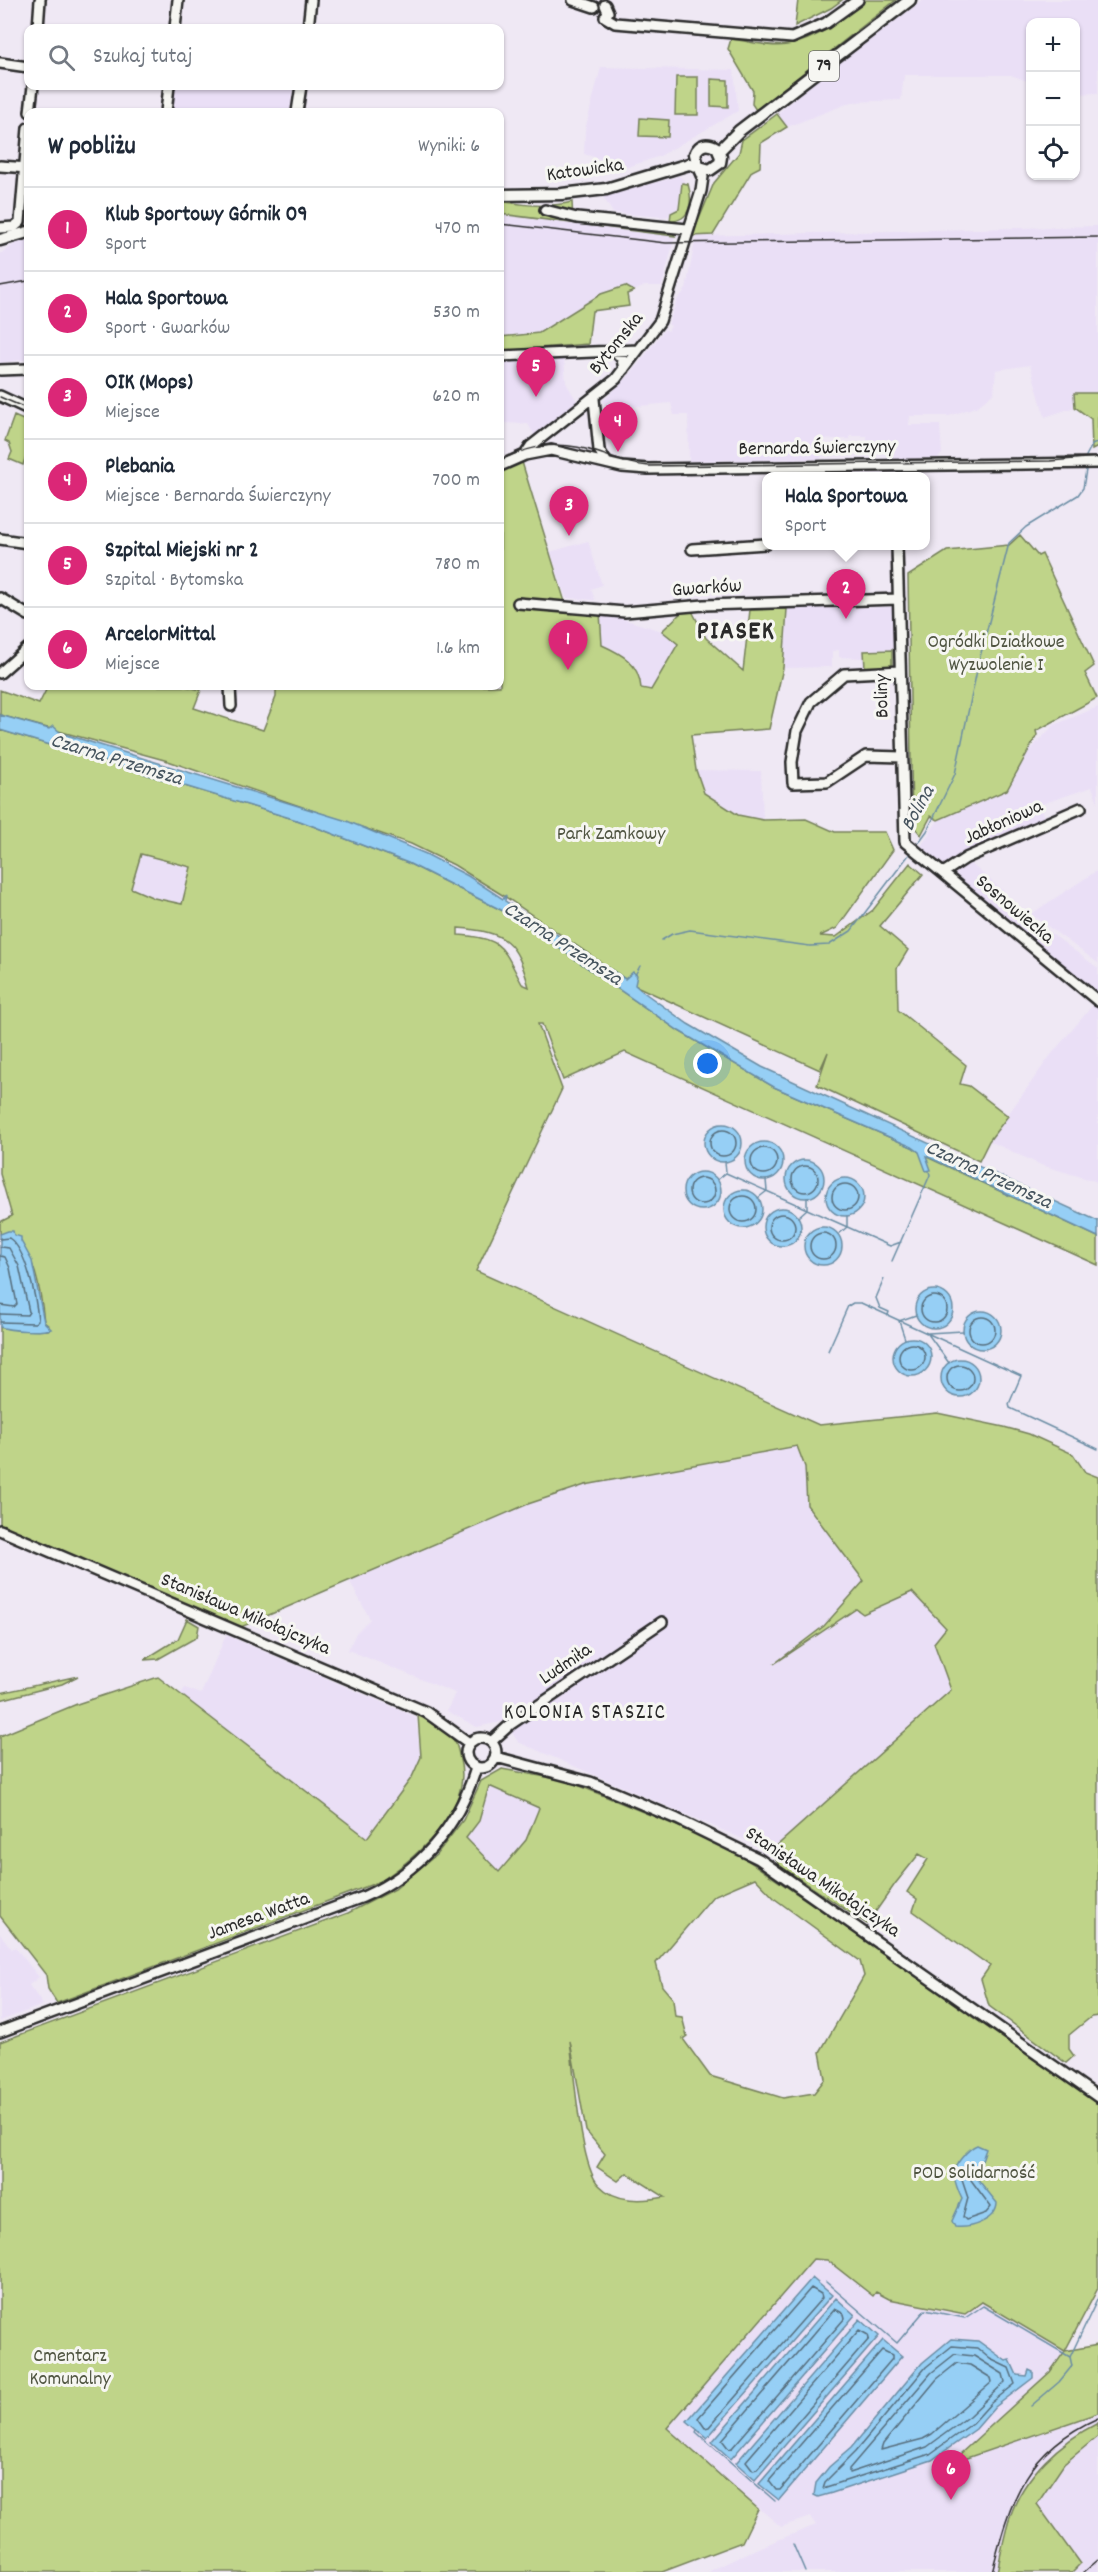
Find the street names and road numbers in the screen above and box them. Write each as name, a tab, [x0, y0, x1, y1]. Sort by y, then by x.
road number: 79	[809, 51, 839, 81]
street label: Katowicka	[545, 152, 626, 190]
street label: Bytomska	[583, 306, 651, 381]
street label: Bernarda Świerczyny	[738, 434, 897, 464]
street label: Gwarków	[671, 573, 743, 605]
street label: Boliny	[869, 673, 897, 718]
street label: Jabłoniowa	[960, 793, 1048, 853]
street label: Sosnowiecka	[969, 869, 1060, 952]
street label: Stanisława Mikołajczyka	[156, 1567, 335, 1664]
street label: Ludmiła	[534, 1637, 598, 1693]
street label: Stanisława Mikołajczyka	[739, 1821, 906, 1946]
street label: Jamesa Watta	[204, 1885, 314, 1948]

